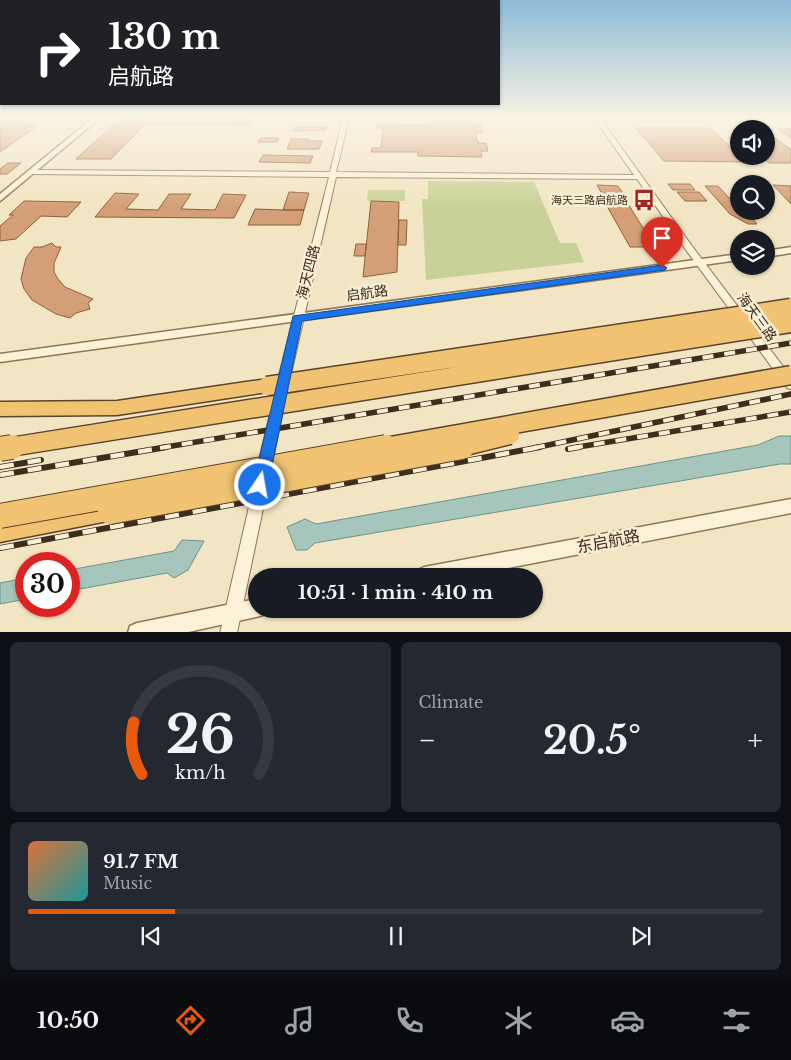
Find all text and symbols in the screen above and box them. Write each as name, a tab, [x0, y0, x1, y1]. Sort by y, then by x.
text: 130 m	[108, 15, 220, 58]
icon: right	[25, 20, 90, 85]
text: 启航路	[108, 63, 174, 90]
map controls	[730, 120, 775, 275]
button: sound	[730, 120, 775, 165]
button: search	[730, 175, 775, 220]
bus stop icon: 海天三路启航路	[631, 187, 657, 213]
place label: 海天三路启航路	[551, 193, 628, 207]
pin	[641, 217, 683, 268]
icon: arrive	[648, 224, 676, 252]
button: layers	[730, 230, 775, 275]
street label: 海天四路	[292, 243, 324, 301]
street label: 启航路	[345, 281, 389, 305]
street label: 海天三路	[733, 289, 781, 345]
position arrow	[233, 458, 285, 510]
street label: 东启航路	[575, 525, 641, 557]
speed limit sign: 30	[15, 552, 80, 617]
text: 10:51 · 1 min · 410 m	[298, 581, 493, 604]
text: Climate	[419, 692, 483, 712]
text: 26	[166, 703, 235, 767]
text: 20.5°	[543, 717, 641, 764]
text: −	[419, 723, 436, 758]
text: +	[748, 723, 763, 758]
text: km/h	[175, 762, 226, 784]
text: 91.7 FM	[103, 850, 179, 873]
text: Music	[103, 873, 152, 893]
icon: previous	[137, 922, 165, 950]
icon: pause	[382, 922, 410, 950]
icon: next	[627, 922, 655, 950]
icon: directions	[173, 1003, 208, 1038]
icon: music	[282, 1003, 317, 1038]
icon: phone	[392, 1003, 427, 1038]
icon: climate	[501, 1003, 536, 1038]
icon: car	[610, 1003, 645, 1038]
icon: filters	[719, 1003, 754, 1038]
text: 10:50	[37, 1007, 99, 1034]

